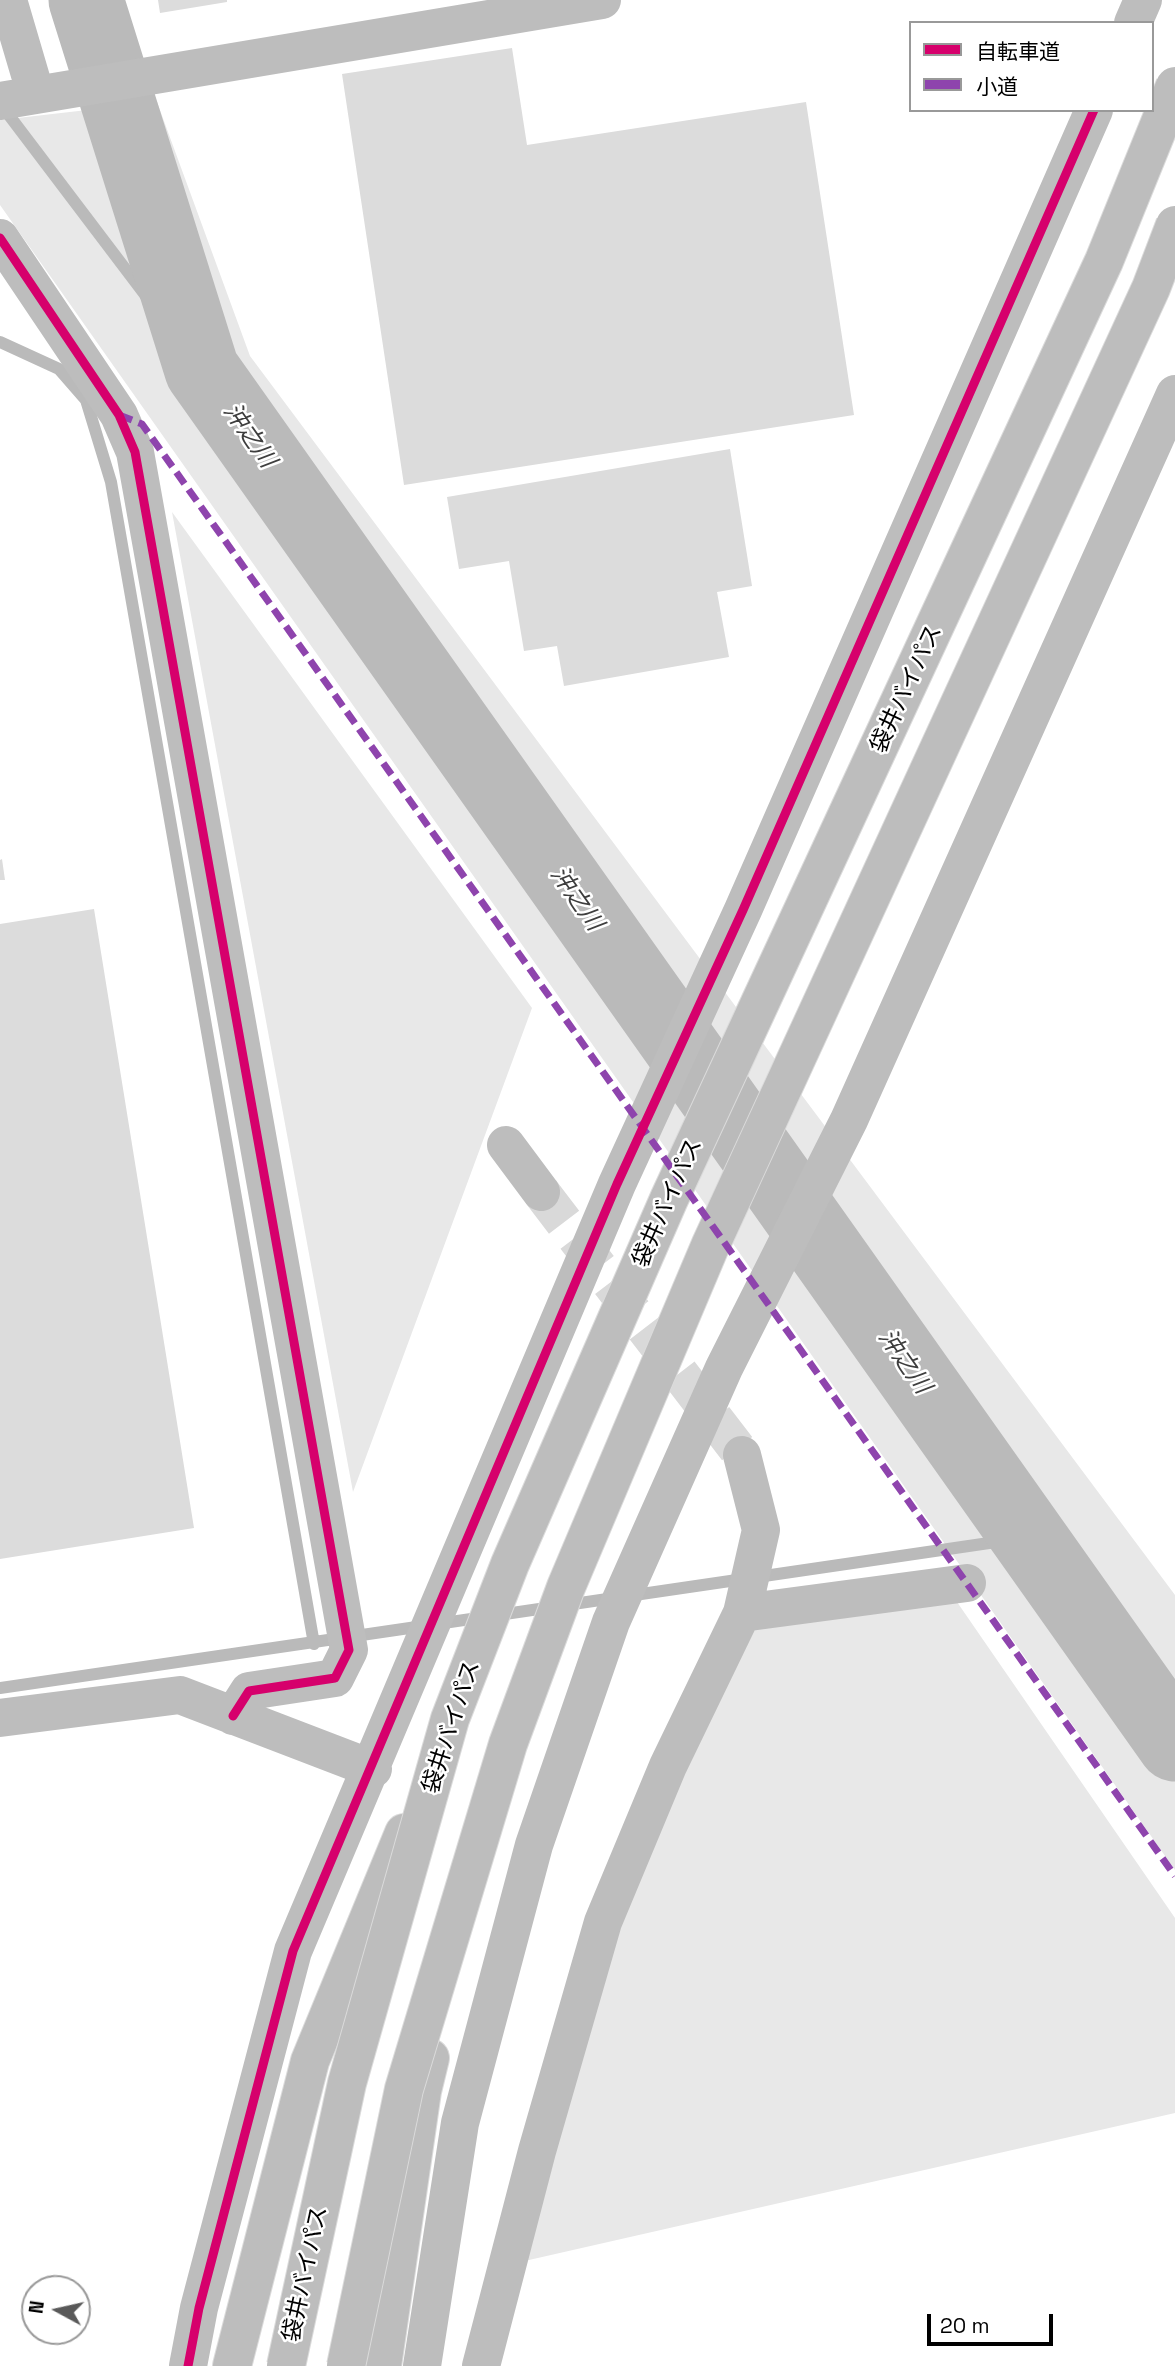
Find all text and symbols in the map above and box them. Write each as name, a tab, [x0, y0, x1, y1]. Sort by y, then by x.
legend	[909, 21, 1154, 112]
text: 自転車道	[976, 38, 1060, 65]
text: 小道	[976, 73, 1018, 100]
water label: 沖之川	[217, 398, 281, 474]
street label: 袋井バイパス	[865, 621, 949, 757]
water label: 沖之川	[544, 861, 608, 937]
street label: 袋井バイパス	[627, 1134, 709, 1272]
water label: 沖之川	[872, 1324, 936, 1400]
street label: 袋井バイパス	[418, 1657, 486, 1797]
street label: 袋井バイパス	[278, 2204, 334, 2344]
north arrow	[21, 2275, 91, 2345]
text: N	[23, 2299, 50, 2315]
scale bar	[930, 2300, 1056, 2344]
text: 20 m	[940, 2312, 990, 2339]

